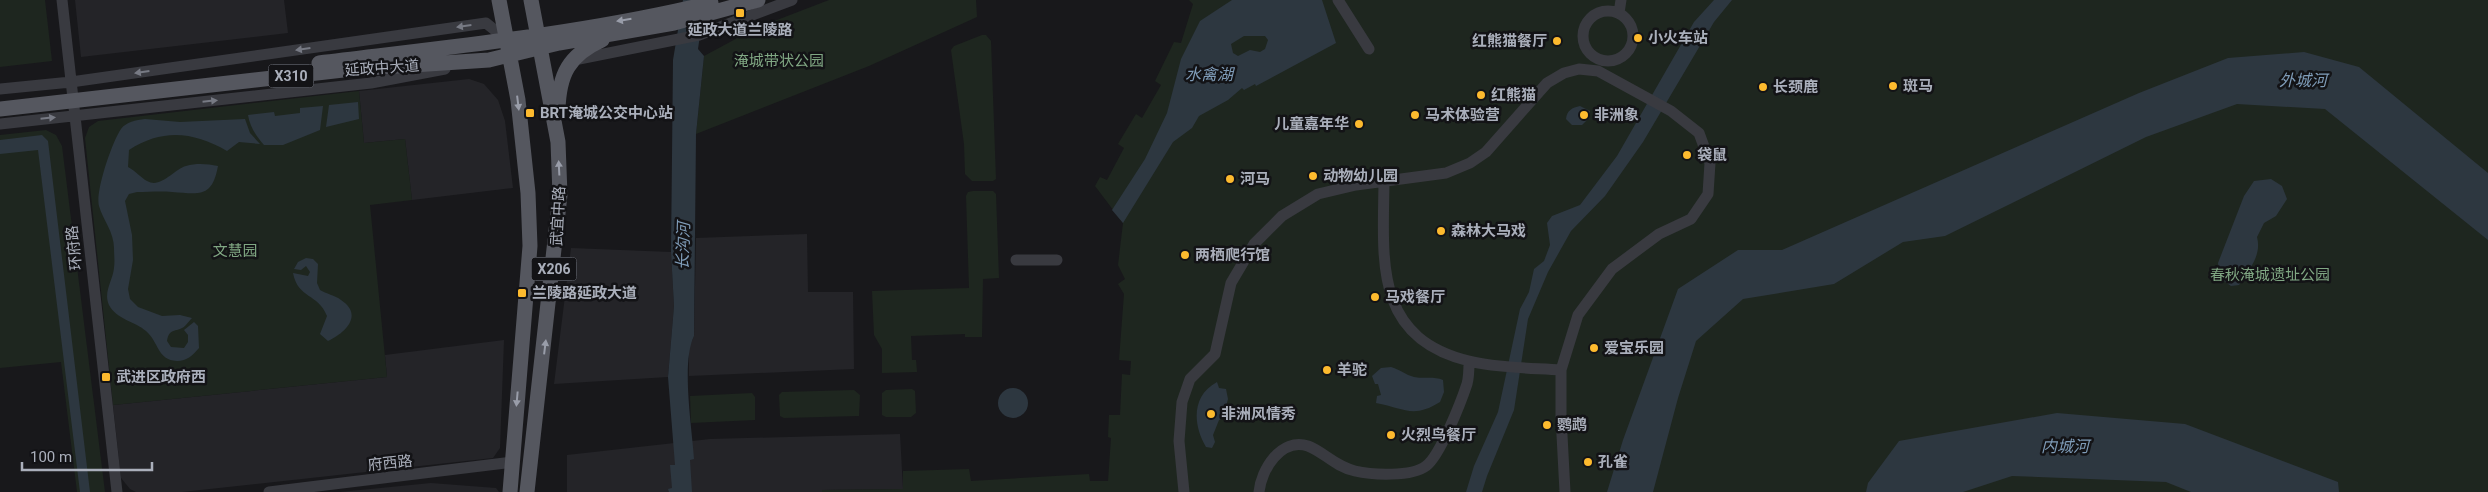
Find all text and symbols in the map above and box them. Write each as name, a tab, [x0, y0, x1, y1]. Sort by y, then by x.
marker: 延政大道兰陵路	[734, 7, 746, 19]
one-way arrow	[615, 17, 631, 25]
place label: 延政大道兰陵路	[687, 21, 793, 39]
one-way arrow	[456, 23, 472, 31]
place label: 小火车站	[1648, 29, 1708, 47]
place label: 红熊猫餐厅	[1472, 32, 1547, 50]
marker: 小火车站	[1632, 32, 1644, 44]
marker: 红熊猫餐厅	[1551, 35, 1563, 47]
one-way arrow	[295, 45, 311, 53]
park label: 淹城带状公园	[734, 52, 824, 70]
street label: 延政中大道	[344, 56, 420, 80]
road number: X310	[268, 64, 314, 88]
water label: 水禽湖	[1185, 65, 1236, 84]
one-way arrow	[134, 68, 150, 76]
water label: 外城河	[2279, 71, 2330, 90]
place label: 斑马	[1903, 77, 1933, 95]
place label: 长颈鹿	[1773, 78, 1818, 96]
marker: 斑马	[1887, 80, 1899, 92]
marker: 长颈鹿	[1757, 81, 1769, 93]
place label: 红熊猫	[1491, 86, 1536, 104]
marker: 红熊猫	[1475, 89, 1487, 101]
one-way arrow	[514, 95, 522, 111]
one-way arrow	[202, 97, 218, 105]
place label: BRT淹城公交中心站	[540, 104, 673, 122]
place label: 马术体验营	[1425, 106, 1500, 124]
place label: 非洲象	[1594, 106, 1639, 124]
marker: BRT淹城公交中心站	[524, 107, 536, 119]
marker: 马术体验营	[1409, 109, 1421, 121]
marker: 非洲象	[1578, 109, 1590, 121]
one-way arrow	[41, 114, 57, 122]
place label: 儿童嘉年华	[1274, 115, 1349, 133]
marker: 儿童嘉年华	[1353, 118, 1365, 130]
place label: 袋鼠	[1697, 146, 1727, 164]
marker: 袋鼠	[1681, 149, 1693, 161]
one-way arrow	[555, 160, 563, 176]
place label: 动物幼儿园	[1323, 167, 1398, 185]
place label: 河马	[1240, 170, 1270, 188]
marker: 动物幼儿园	[1307, 170, 1319, 182]
marker: 河马	[1224, 173, 1236, 185]
street label: 武宜中路	[547, 186, 569, 246]
water label: 长沟河	[673, 219, 693, 270]
place label: 森林大马戏	[1451, 222, 1526, 240]
street label: 环府路	[63, 225, 85, 271]
marker: 森林大马戏	[1435, 225, 1447, 237]
park label: 文慧园	[212, 242, 258, 260]
place label: 两栖爬行馆	[1195, 246, 1270, 264]
marker: 两栖爬行馆	[1179, 249, 1191, 261]
road number: X206	[532, 258, 576, 280]
park label: 春秋淹城遗址公园	[2210, 266, 2330, 284]
place label: 兰陵路延政大道	[532, 284, 637, 302]
marker: 兰陵路延政大道	[516, 287, 528, 299]
place label: 马戏餐厅	[1385, 288, 1445, 306]
marker: 马戏餐厅	[1369, 291, 1381, 303]
one-way arrow	[541, 339, 549, 355]
place label: 爱宝乐园	[1604, 339, 1664, 357]
marker: 爱宝乐园	[1588, 342, 1600, 354]
place label: 羊驼	[1337, 361, 1367, 379]
marker: 羊驼	[1321, 364, 1333, 376]
place label: 武进区政府西	[116, 368, 206, 386]
marker: 武进区政府西	[100, 371, 112, 383]
one-way arrow	[513, 391, 521, 407]
place label: 非洲风情秀	[1221, 405, 1296, 423]
marker: 非洲风情秀	[1205, 408, 1217, 420]
place label: 鹦鹉	[1557, 416, 1587, 434]
marker: 鹦鹉	[1541, 419, 1553, 431]
place label: 火烈鸟餐厅	[1401, 426, 1476, 444]
marker: 火烈鸟餐厅	[1385, 429, 1397, 441]
water label: 内城河	[2041, 437, 2092, 456]
scale bar	[22, 440, 152, 472]
text: 100 m	[30, 448, 72, 466]
street label: 府西路	[367, 452, 413, 474]
place label: 孔雀	[1598, 453, 1628, 471]
marker: 孔雀	[1582, 456, 1594, 468]

